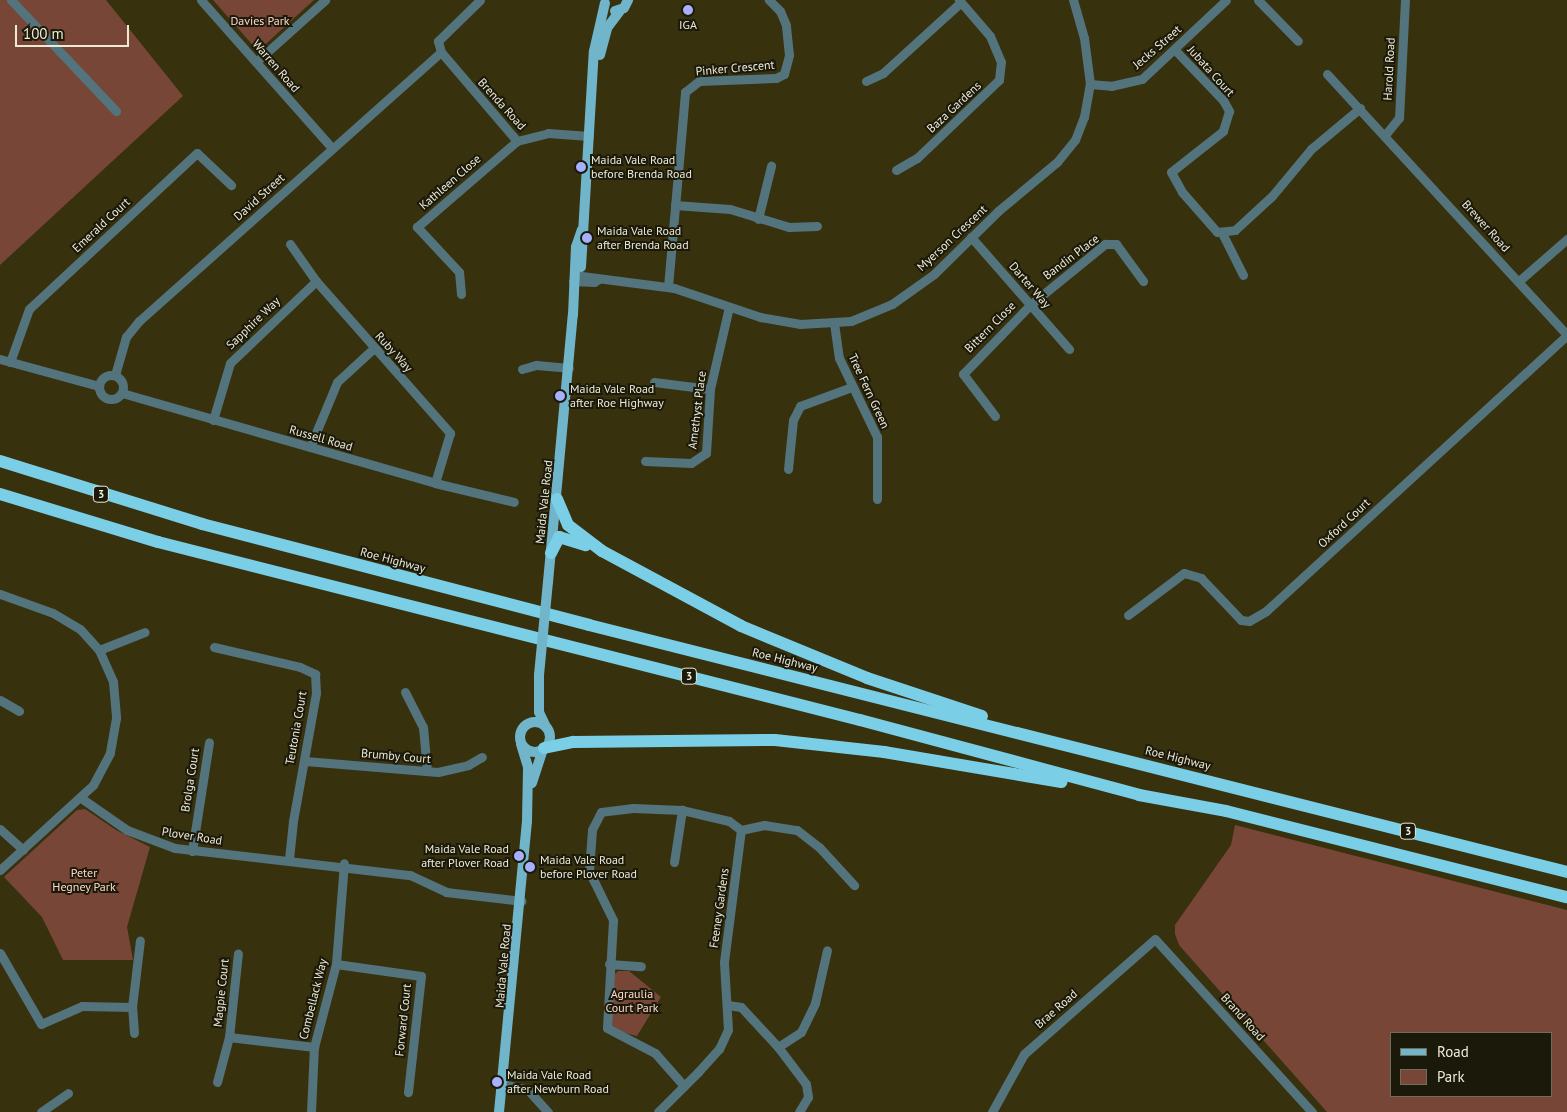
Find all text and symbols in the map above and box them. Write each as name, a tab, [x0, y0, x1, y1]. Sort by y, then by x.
marker: IGA	[682, 4, 694, 16]
park label: Davies Park	[230, 14, 290, 28]
scale bar	[18, 15, 131, 47]
place label: IGA	[679, 18, 697, 32]
street label: Jecks Street	[1130, 22, 1184, 72]
text: 100 m	[23, 24, 64, 43]
street label: Warren Road	[249, 37, 303, 95]
street label: Harold Road	[1380, 37, 1398, 101]
street label: Jubata Court	[1184, 43, 1238, 99]
street label: Pinker Crescent	[695, 57, 775, 79]
street label: Brenda Road	[475, 75, 529, 133]
street label: Baza Gardens	[924, 78, 984, 136]
street label: Kathleen Close	[416, 151, 484, 213]
place label: Maida Vale Road before Brenda Road	[591, 153, 692, 181]
marker: Maida Vale Road before Brenda Road	[575, 161, 587, 173]
street label: David Street	[231, 171, 287, 223]
street label: Emerald Court	[69, 195, 133, 255]
street label: Brewer Road	[1459, 197, 1513, 255]
street label: Myerson Crescent	[914, 202, 990, 274]
place label: Maida Vale Road after Brenda Road	[597, 224, 689, 252]
street label: Bandin Place	[1040, 231, 1102, 283]
marker: Maida Vale Road after Brenda Road	[581, 232, 593, 244]
street label: Darter Way	[1006, 259, 1054, 311]
street label: Sapphire Way	[223, 294, 283, 352]
street label: Bittern Close	[962, 299, 1018, 355]
street label: Ruby Way	[372, 329, 416, 375]
street label: Tree Fern Green	[845, 351, 893, 431]
street label: Amethyst Place	[685, 370, 709, 450]
place label: Maida Vale Road after Roe Highway	[570, 382, 664, 410]
marker: Maida Vale Road after Roe Highway	[554, 390, 566, 402]
street label: Russell Road	[288, 422, 354, 454]
street label: Maida Vale Road	[532, 459, 556, 545]
road number: 3	[92, 486, 110, 502]
street label: Oxford Court	[1315, 495, 1373, 551]
street label: Roe Highway	[359, 544, 427, 576]
street label: Roe Highway	[751, 645, 819, 675]
road number: 3	[680, 668, 698, 684]
street label: Teutonia Court	[282, 690, 310, 766]
street label: Roe Highway	[1144, 743, 1212, 773]
street label: Brumby Court	[360, 746, 432, 766]
street label: Brolga Court	[178, 747, 202, 813]
road number: 3	[1399, 822, 1417, 839]
street label: Plover Road	[161, 824, 223, 848]
place label: Maida Vale Road after Plover Road	[421, 842, 509, 870]
marker: Maida Vale Road after Plover Road	[513, 850, 525, 862]
place label: Maida Vale Road before Plover Road	[540, 853, 637, 881]
marker: Maida Vale Road before Plover Road	[524, 861, 536, 873]
park label: Peter Hegney Park	[52, 866, 116, 894]
street label: Feeney Gardens	[706, 867, 732, 949]
street label: Maida Vale Road	[492, 923, 514, 1009]
street label: Combellack Way	[296, 957, 330, 1041]
street label: Magpie Court	[210, 958, 232, 1028]
street label: Forward Court	[392, 983, 414, 1057]
park label: Agraulia Court Park	[605, 987, 659, 1015]
street label: Brae Road	[1032, 987, 1080, 1031]
street label: Brand Road	[1218, 990, 1268, 1044]
legend	[1390, 1032, 1552, 1097]
text: Road	[1437, 1042, 1469, 1061]
text: Park	[1437, 1067, 1465, 1086]
place label: Maida Vale Road after Newburn Road	[507, 1068, 609, 1096]
marker: Maida Vale Road after Newburn Road	[491, 1076, 503, 1088]

